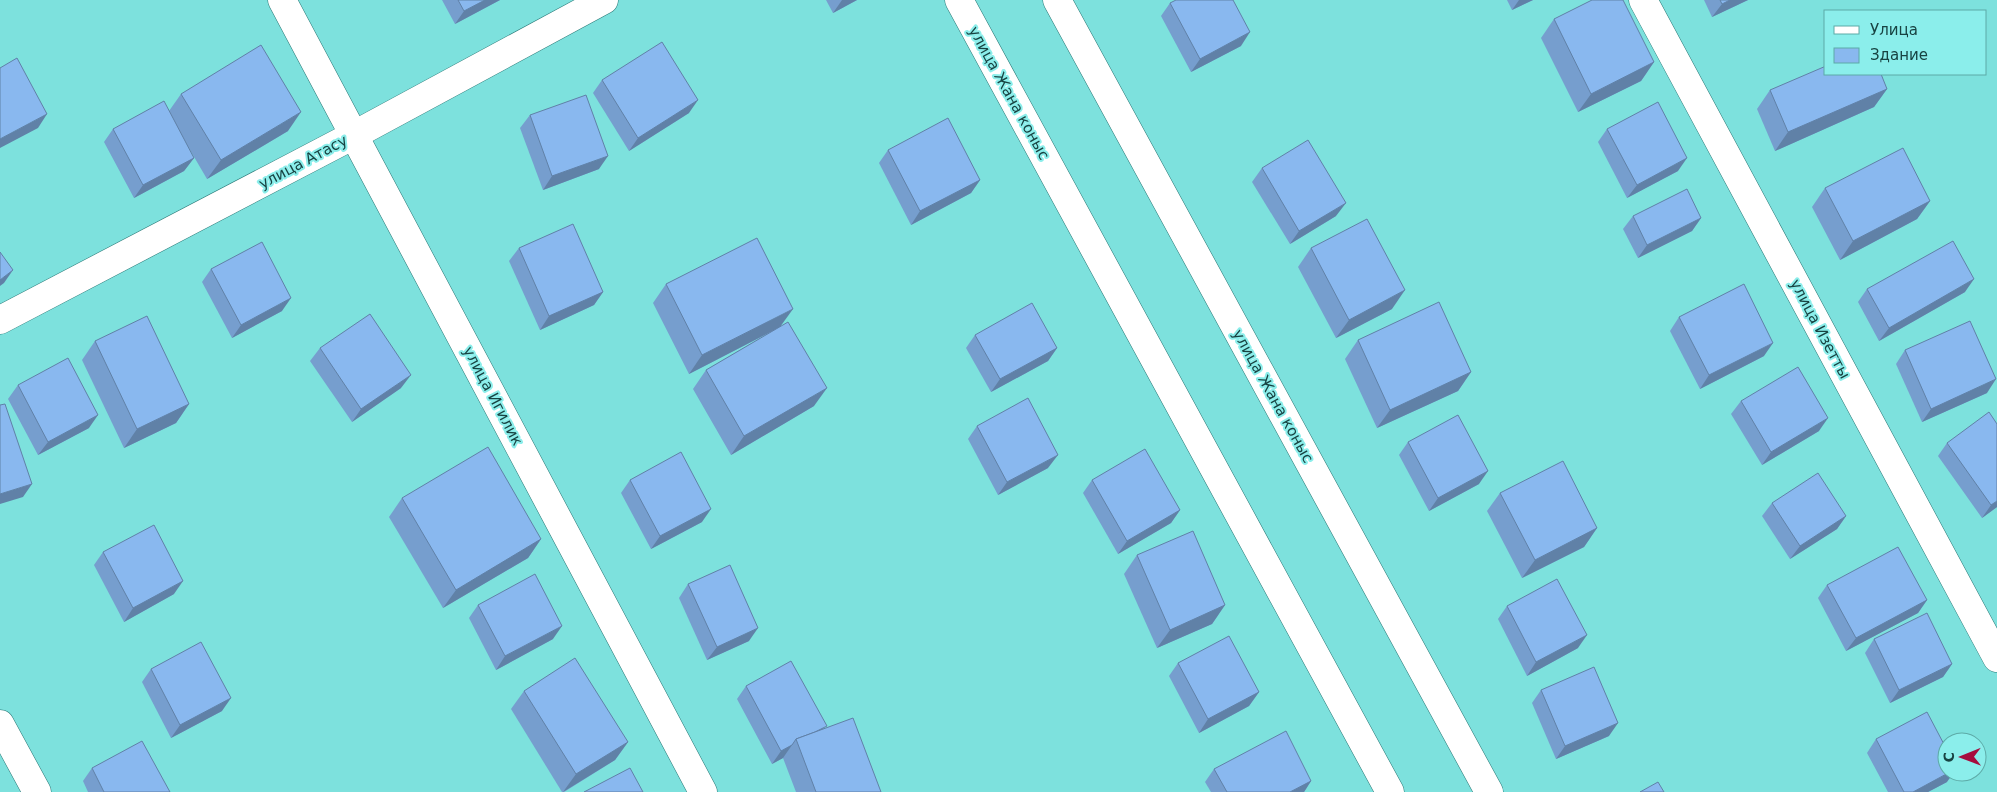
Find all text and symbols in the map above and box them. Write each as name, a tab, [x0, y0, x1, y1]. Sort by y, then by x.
legend	[1824, 10, 1987, 75]
text: Улица	[1870, 21, 1918, 39]
street label: улица Жана коныс	[965, 23, 1053, 163]
text: Здание	[1870, 46, 1928, 64]
street label: улица Атасу	[256, 131, 350, 193]
street label: улица Изетты	[1786, 276, 1854, 382]
street label: улица Жана коныс	[1229, 326, 1317, 466]
street label: улица Игилик	[459, 343, 527, 449]
north arrow	[1937, 732, 1987, 782]
text: С	[1941, 752, 1957, 763]

